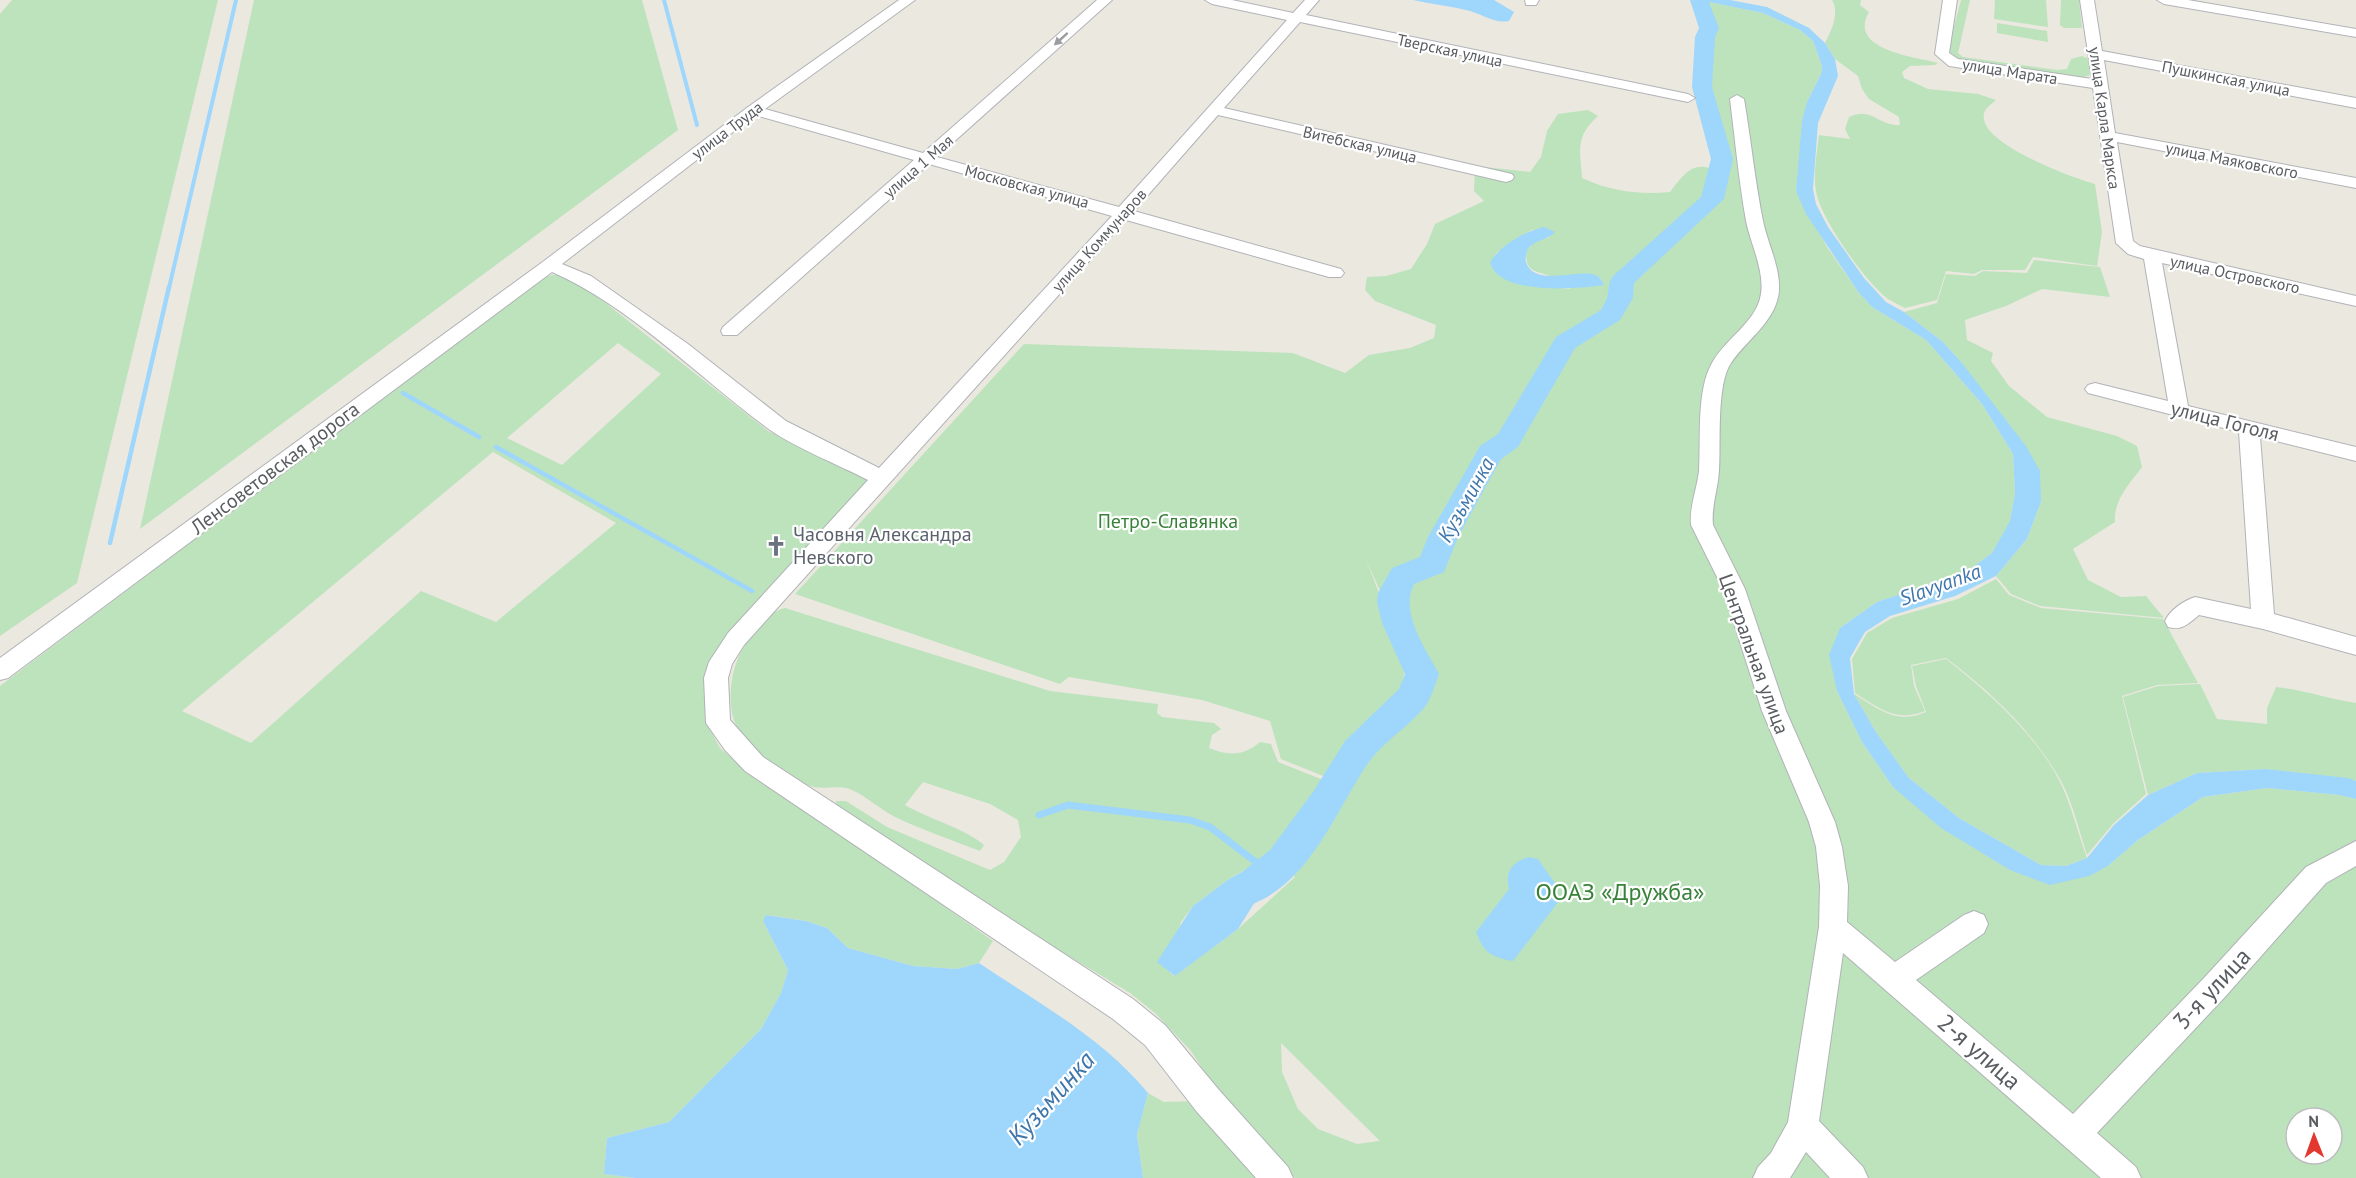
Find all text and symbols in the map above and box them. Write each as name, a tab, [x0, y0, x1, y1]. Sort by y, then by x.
street label: Тверская улица	[1395, 29, 1505, 71]
one-way arrow	[1054, 32, 1069, 45]
street label: улица Карла Маркса	[2085, 46, 2125, 190]
street label: улица Марата	[1961, 54, 2059, 88]
street label: Пушкинская улица	[2160, 56, 2292, 100]
street label: улица Труда	[687, 97, 767, 163]
street label: Витебская улица	[1301, 121, 1419, 167]
street label: улица 1 Мая	[879, 130, 957, 202]
street label: улица Маяковского	[2164, 137, 2300, 183]
street label: Московская улица	[963, 160, 1091, 212]
street label: улица Коммунаров	[1047, 184, 1151, 296]
street label: улица Островского	[2168, 250, 2302, 298]
street label: улица Гоголя	[2168, 395, 2282, 447]
street label: Ленсоветовская дорога	[185, 396, 365, 541]
water label: Кузьминка	[1431, 452, 1500, 547]
park label: Петро-Славянка	[1098, 508, 1238, 534]
place label: Часовня Александра Невского	[793, 521, 972, 570]
church icon: Часовня Александра Невского	[764, 534, 788, 558]
water label: Slavyanka	[1895, 557, 1985, 612]
street label: Центральная улица	[1713, 570, 1795, 738]
park label: ООАЗ «Дружба»	[1535, 876, 1705, 907]
street label: 3-я улица	[2166, 941, 2257, 1036]
street label: 2-я улица	[1931, 1007, 2027, 1096]
water label: Кузьминка	[1000, 1044, 1102, 1151]
north arrow	[2284, 1106, 2344, 1166]
text: N	[2308, 1111, 2319, 1131]

